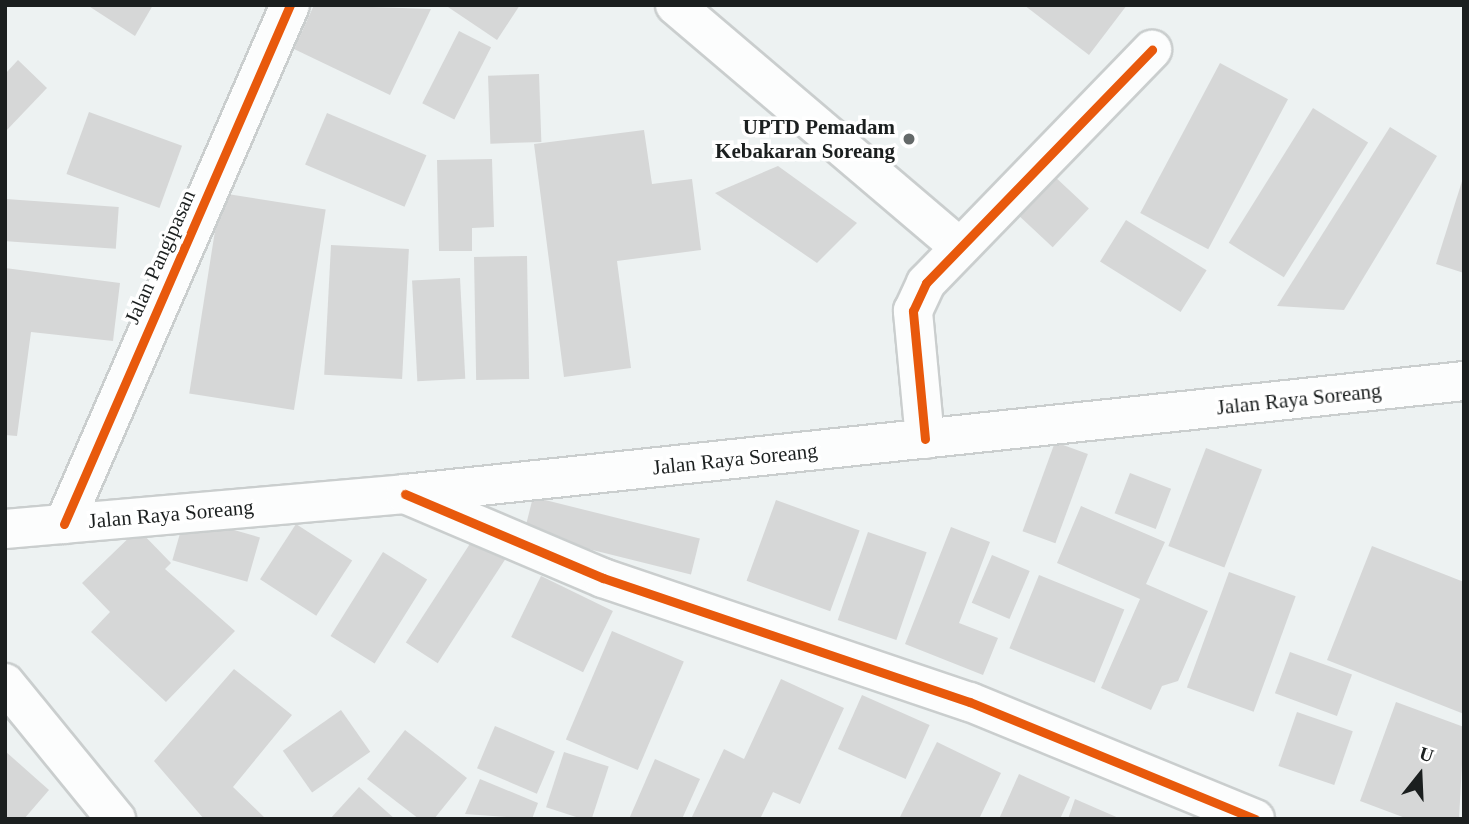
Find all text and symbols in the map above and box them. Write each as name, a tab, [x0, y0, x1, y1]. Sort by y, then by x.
place label: UPTD Pemadam Kebakaran Soreang	[715, 114, 895, 164]
marker: UPTD Pemadam Kebakaran Soreang	[901, 131, 917, 147]
street label: Jalan Pangipasan	[119, 186, 201, 328]
street label: Jalan Raya Soreang	[1215, 378, 1383, 420]
street label: Jalan Raya Soreang	[651, 438, 819, 480]
street label: Jalan Raya Soreang	[87, 494, 255, 534]
north arrow	[1385, 740, 1455, 810]
text: U	[1417, 742, 1436, 767]

